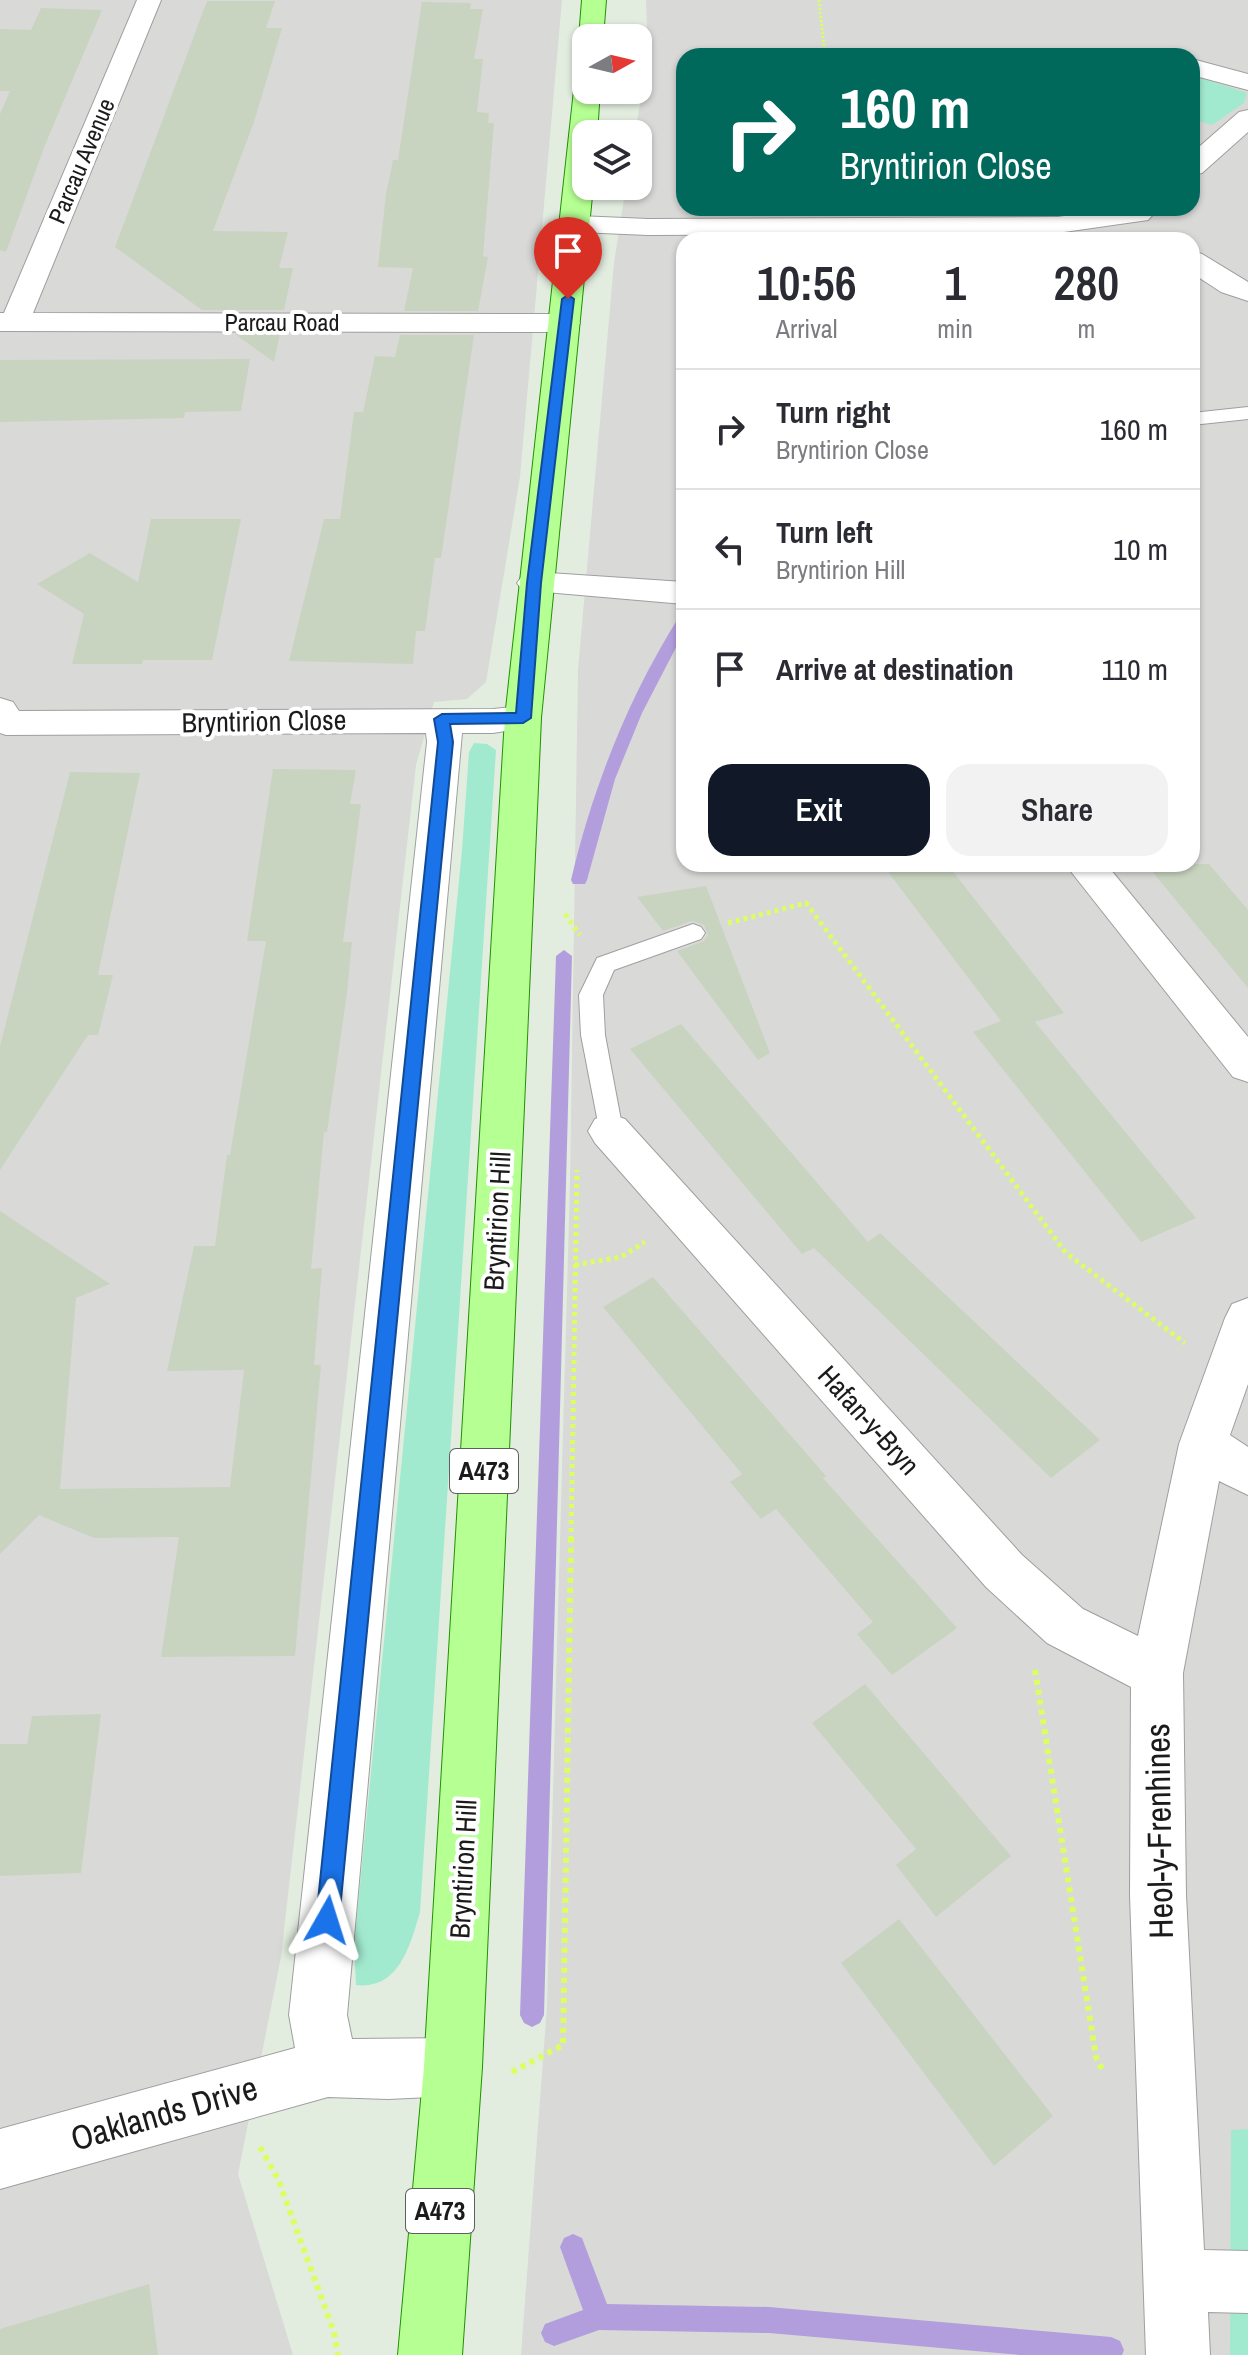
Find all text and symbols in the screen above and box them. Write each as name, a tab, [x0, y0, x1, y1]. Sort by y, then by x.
north arrow	[572, 24, 652, 104]
map controls	[572, 24, 652, 200]
text: 160 m	[840, 70, 970, 145]
icon: right	[708, 80, 812, 184]
street label: Parcau Avenue	[40, 93, 122, 228]
button: layers	[572, 120, 652, 200]
text: Bryntirion Close	[840, 142, 1052, 190]
pin	[534, 217, 602, 299]
icon: arrive	[546, 229, 590, 273]
text: 10:56	[757, 250, 857, 315]
text: 1	[944, 250, 966, 315]
text: 280	[1054, 250, 1119, 315]
street label: Parcau Road	[225, 306, 339, 338]
text: Arrival	[776, 311, 837, 346]
text: min	[937, 311, 973, 346]
text: m	[1078, 311, 1095, 346]
text: Turn right	[776, 392, 890, 432]
icon: right	[708, 407, 752, 451]
text: 160 m	[1100, 409, 1168, 449]
text: Bryntirion Close	[776, 432, 929, 467]
text: Turn left	[776, 512, 873, 552]
icon: left	[708, 527, 752, 571]
text: 10 m	[1113, 529, 1168, 569]
text: Bryntirion Hill	[776, 552, 905, 587]
icon: arrive	[708, 647, 752, 691]
text: Arrive at destination	[776, 649, 1014, 689]
text: 110 m	[1101, 649, 1168, 689]
street label: Bryntirion Close	[181, 701, 347, 741]
button: Exit	[708, 764, 930, 856]
button: Share	[946, 764, 1168, 856]
street label: Bryntirion Hill	[474, 1151, 520, 1291]
street label: Hafan-y-Bryn	[810, 1357, 928, 1483]
road number: A473	[450, 1449, 518, 1493]
street label: Heol-y-Frenhines	[1134, 1723, 1184, 1939]
street label: Bryntirion Hill	[440, 1799, 486, 1939]
position arrow	[285, 1878, 369, 1962]
street label: Oaklands Drive	[65, 2064, 263, 2162]
road number: A473	[406, 2189, 474, 2233]

